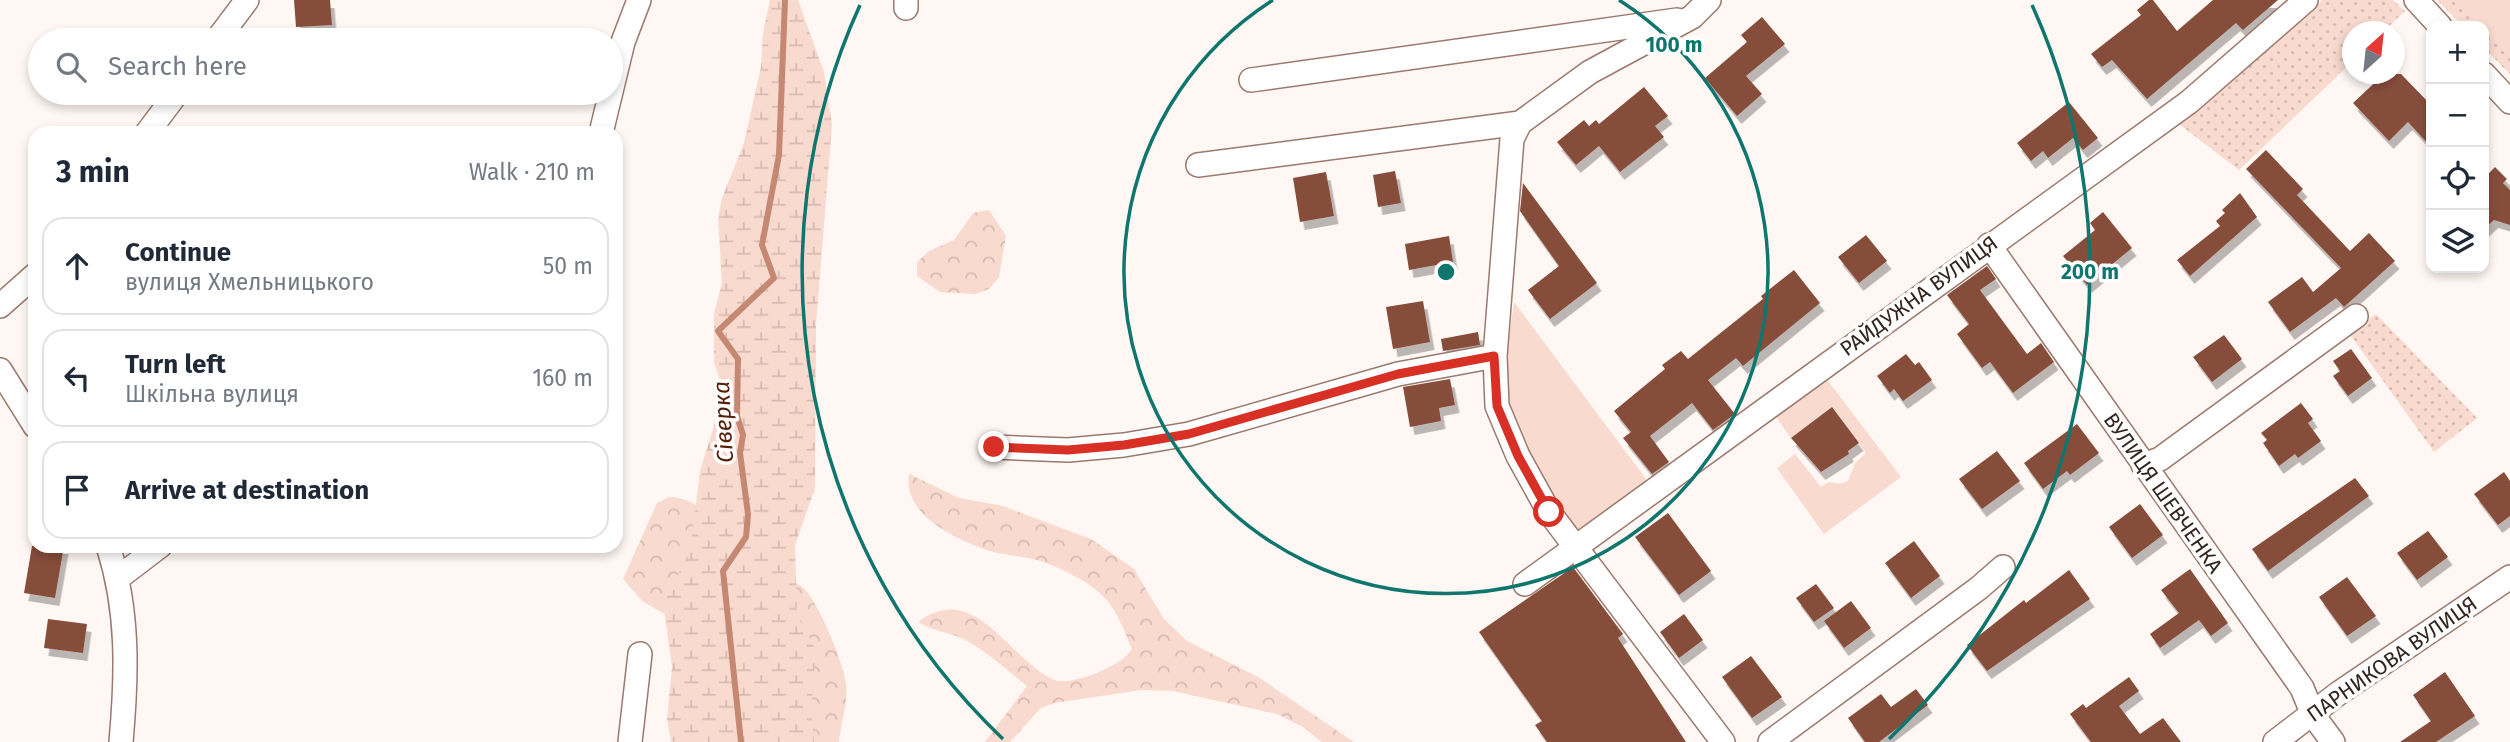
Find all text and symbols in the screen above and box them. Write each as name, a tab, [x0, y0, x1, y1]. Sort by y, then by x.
north arrow	[2342, 21, 2405, 84]
map controls	[2426, 21, 2489, 273]
button: +	[2426, 21, 2489, 84]
search box	[28, 28, 623, 105]
text: 100 m	[1645, 32, 1703, 58]
icon: search	[52, 48, 90, 86]
text: Search here	[108, 51, 247, 82]
button: −	[2426, 84, 2489, 147]
button: locate	[2426, 147, 2489, 210]
text: 3 min	[56, 154, 130, 190]
text: Walk · 210 m	[469, 158, 595, 186]
button: layers	[2426, 210, 2489, 273]
street label: РАЙДУЖНА ВУЛИЦЯ	[1835, 230, 2003, 362]
text: Continue	[125, 237, 231, 268]
icon: ahead	[58, 247, 96, 285]
text: 50 m	[543, 252, 593, 280]
text: 200 m	[2061, 259, 2119, 285]
centre of rings	[1434, 260, 1458, 284]
text: вулиця Хмельницького	[125, 268, 374, 296]
text: Turn left	[125, 349, 226, 380]
icon: left	[58, 359, 96, 397]
text: 160 m	[532, 364, 593, 392]
text: Шкільна вулиця	[125, 380, 299, 408]
water label: Сіверка	[707, 380, 739, 464]
street label: ВУЛИЦЯ ШЕВЧЕНКА	[2098, 408, 2228, 578]
route end	[978, 431, 1009, 462]
icon: arrive	[58, 471, 96, 509]
text: Arrive at destination	[125, 475, 369, 506]
route start	[1533, 496, 1564, 527]
street label: ПАРНИКОВА ВУЛИЦЯ	[2302, 590, 2482, 728]

